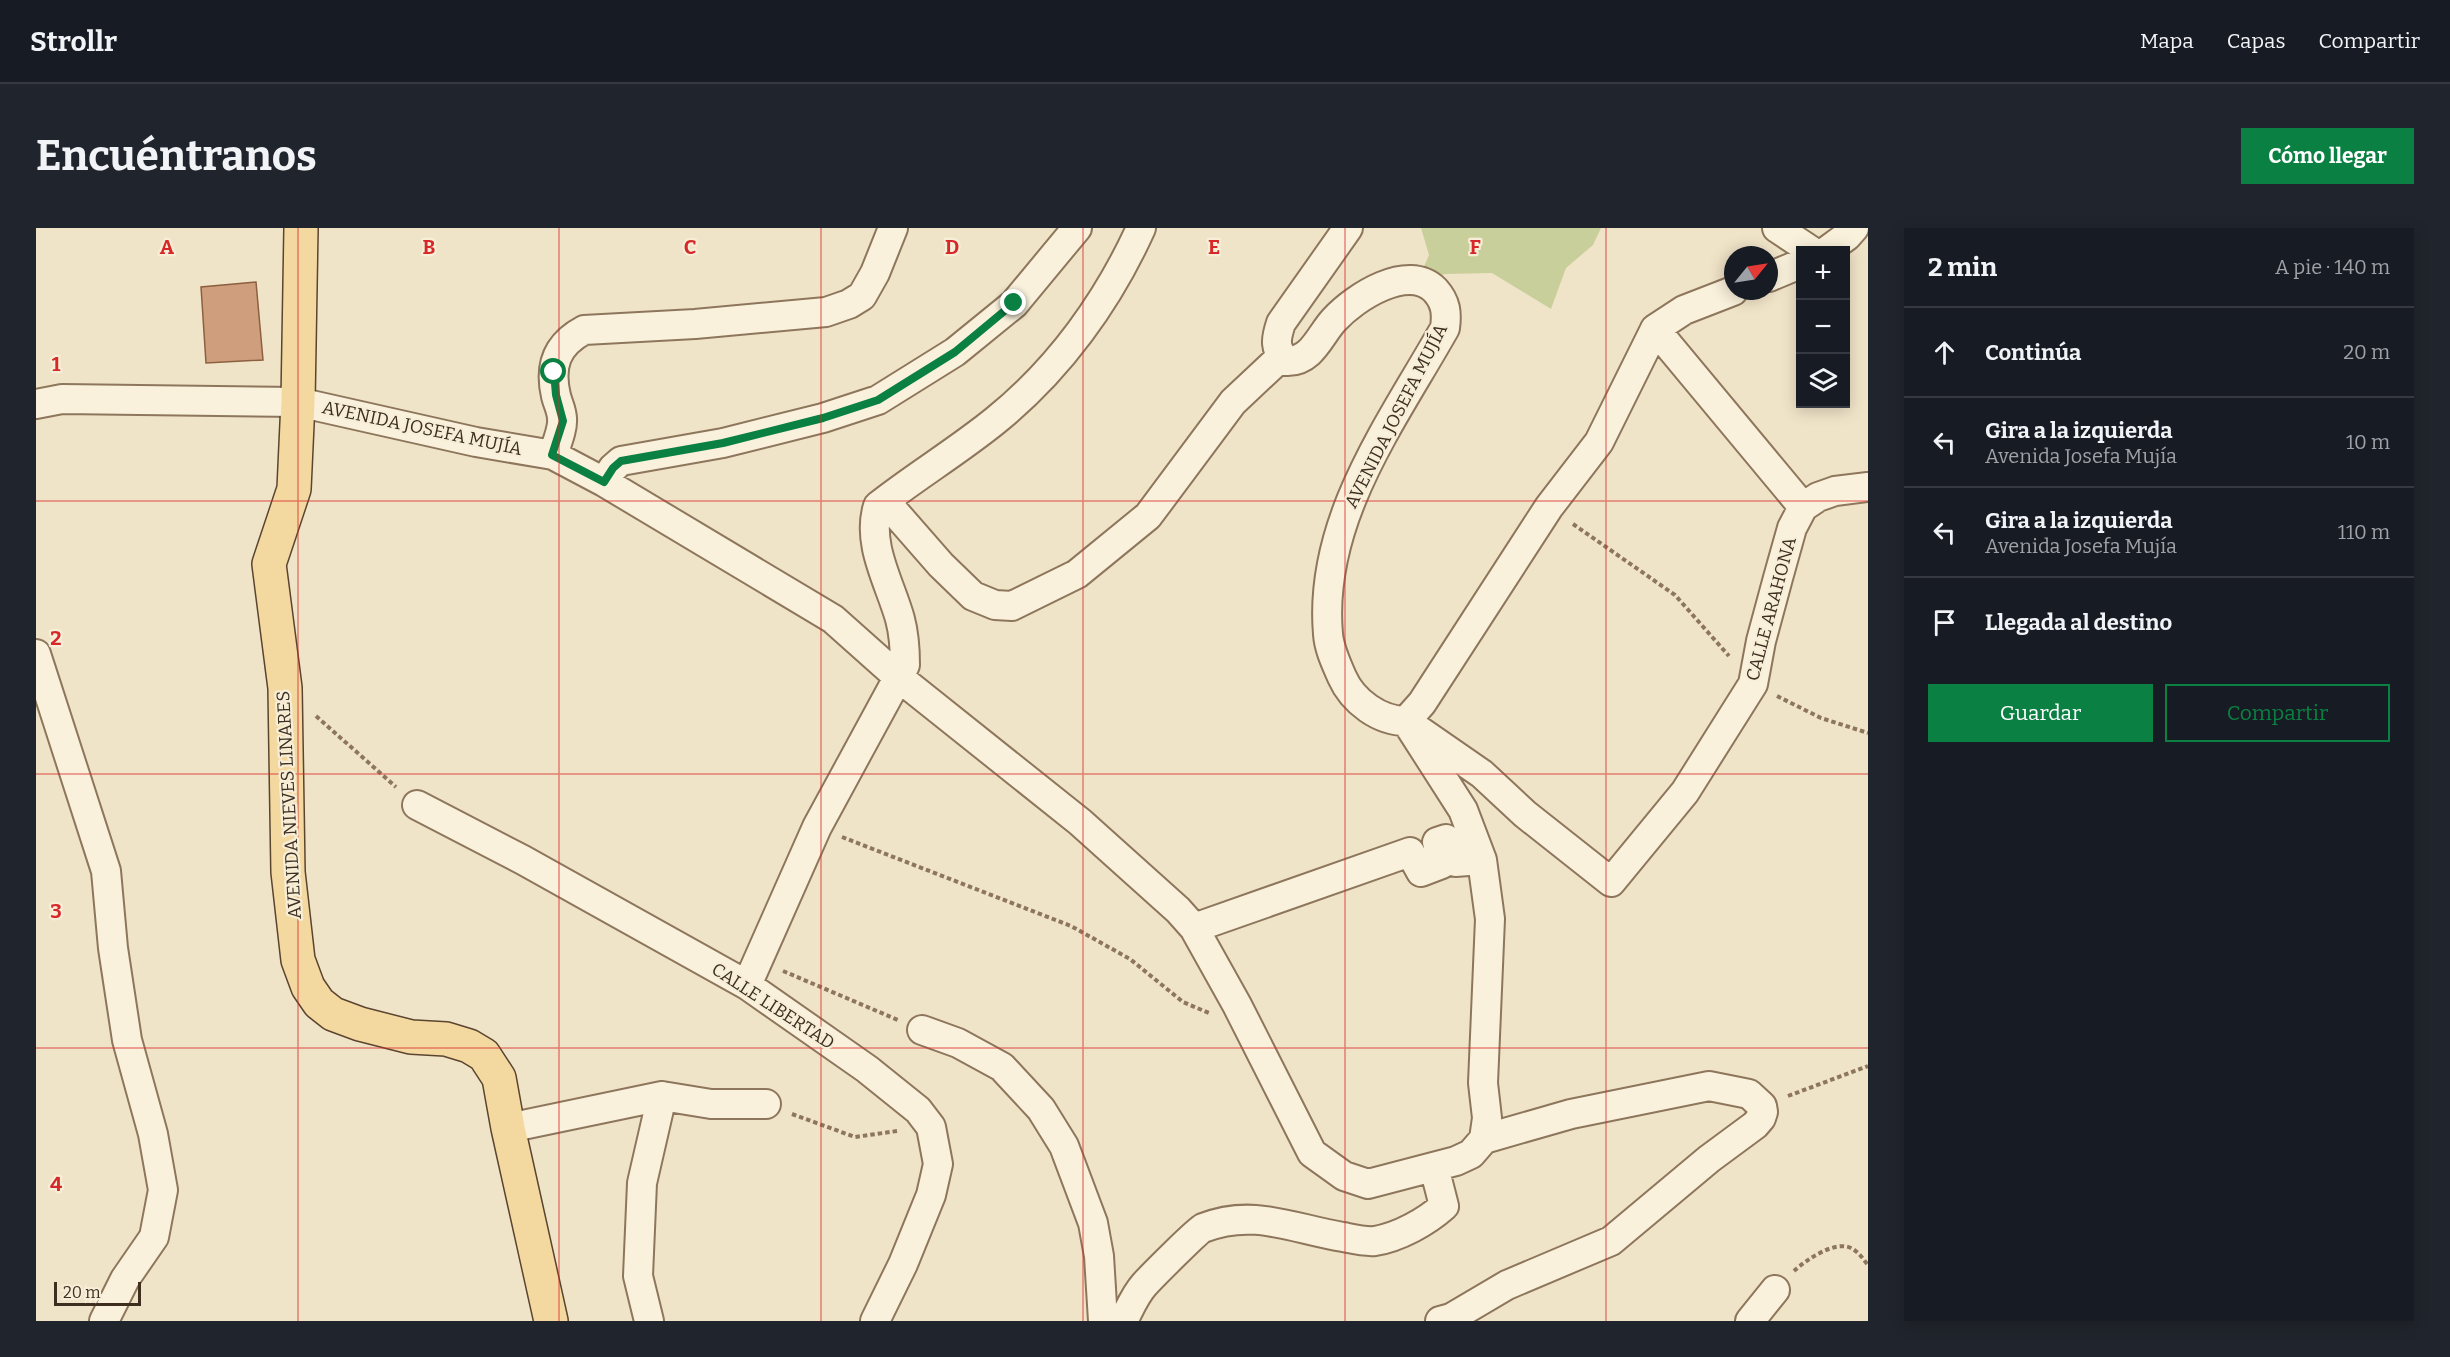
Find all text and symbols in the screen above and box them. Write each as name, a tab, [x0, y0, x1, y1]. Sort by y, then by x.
text: Strollr	[30, 25, 117, 58]
text: Mapa	[2140, 28, 2194, 54]
text: Capas	[2227, 28, 2285, 54]
text: Compartir	[2318, 28, 2420, 54]
button: Cómo llegar	[2241, 128, 2414, 184]
text: Encuéntranos	[36, 131, 317, 181]
text: A	[160, 235, 175, 259]
text: B	[423, 235, 436, 259]
text: C	[684, 235, 696, 259]
text: D	[945, 235, 959, 259]
text: E	[1208, 235, 1220, 259]
text: F	[1469, 235, 1481, 259]
north arrow	[1724, 246, 1778, 300]
map controls	[1796, 246, 1850, 408]
button: +	[1796, 246, 1850, 300]
text: 2 min	[1928, 252, 1997, 283]
text: A pie · 140 m	[2275, 255, 2390, 279]
route end	[1000, 289, 1026, 315]
button: −	[1796, 300, 1850, 354]
street label: AVENIDA JOSEFA MUJÍA	[1339, 320, 1452, 512]
icon: ahead	[1928, 336, 1961, 369]
text: Continúa	[1985, 339, 2081, 366]
text: 20 m	[2343, 340, 2390, 364]
text: 1	[52, 352, 61, 376]
button: layers	[1796, 354, 1850, 408]
route start	[540, 358, 566, 384]
street label: AVENIDA JOSEFA MUJÍA	[320, 395, 524, 460]
text: Gira a la izquierda	[1985, 417, 2173, 444]
icon: left	[1928, 426, 1961, 459]
text: 10 m	[2346, 430, 2390, 454]
text: Avenida Josefa Mujía	[1985, 444, 2177, 468]
text: Gira a la izquierda	[1985, 507, 2173, 534]
icon: left	[1928, 516, 1961, 549]
text: 110 m	[2338, 520, 2390, 544]
street label: CALLE ARAHONA	[1741, 534, 1801, 683]
text: Avenida Josefa Mujía	[1985, 534, 2177, 558]
icon: arrive	[1928, 606, 1961, 639]
text: Llegada al destino	[1985, 609, 2172, 636]
text: 2	[50, 626, 62, 650]
button: Guardar	[1928, 684, 2153, 742]
button: Compartir	[2165, 684, 2390, 742]
street label: AVENIDA NIEVES LINARES	[272, 690, 306, 920]
text: 3	[50, 899, 62, 923]
street label: CALLE LIBERTAD	[707, 958, 839, 1054]
text: 4	[50, 1172, 62, 1196]
scale bar	[54, 1279, 141, 1306]
text: 20 m	[63, 1283, 100, 1302]

